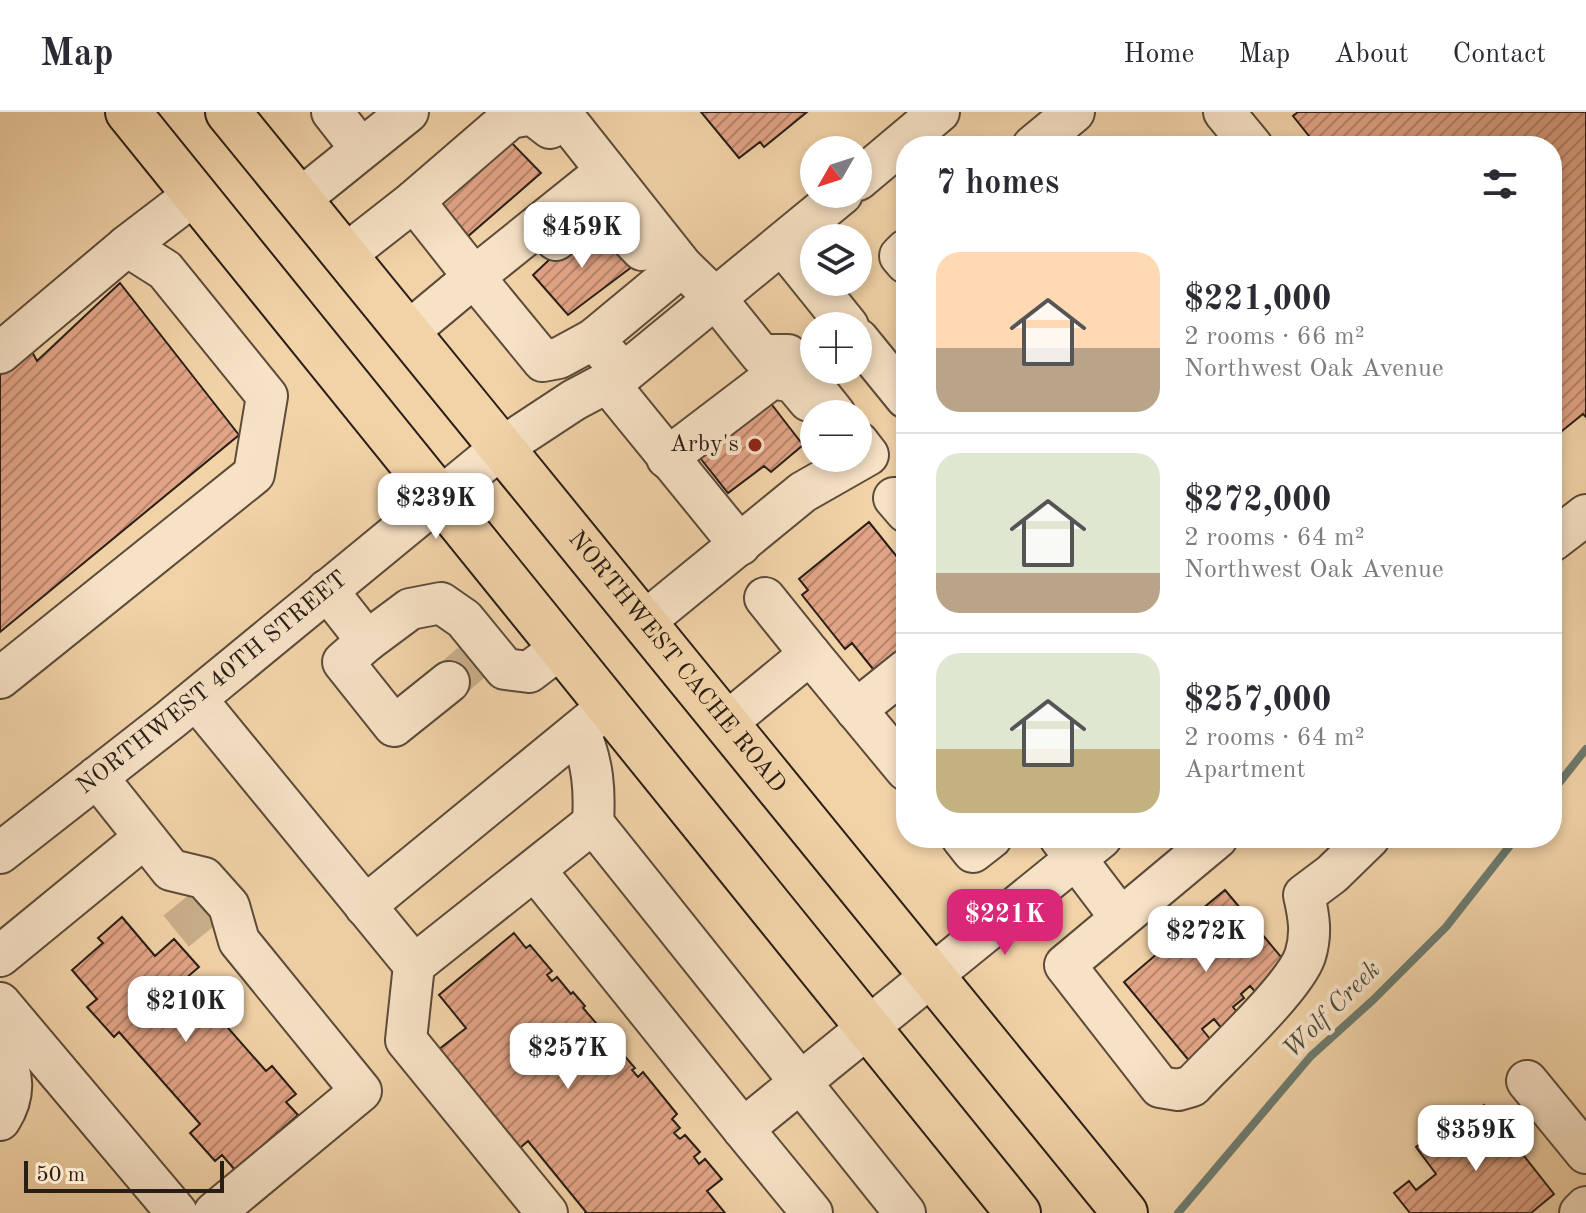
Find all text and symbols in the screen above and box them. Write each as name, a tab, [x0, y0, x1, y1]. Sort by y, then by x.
text: Map	[40, 36, 114, 74]
text: Home	[1123, 41, 1194, 69]
text: Map	[1238, 41, 1290, 69]
text: About	[1334, 41, 1409, 69]
text: Contact	[1453, 41, 1546, 69]
north arrow	[800, 136, 872, 208]
map controls	[800, 136, 872, 472]
icon: filters	[1478, 162, 1522, 206]
text: 7 homes	[936, 167, 1059, 201]
pin: $459K	[526, 202, 638, 270]
text: $459K	[542, 215, 622, 241]
button: layers	[800, 224, 872, 296]
text: $221,000	[1184, 283, 1332, 317]
icon: home	[1000, 284, 1096, 380]
button: +	[800, 312, 872, 384]
text: 2 rooms · 66 m²	[1184, 324, 1365, 350]
text: Northwest Oak Avenue	[1184, 356, 1444, 382]
button: −	[800, 400, 872, 472]
place label: Arby's	[670, 433, 739, 457]
marker: Arby's	[746, 436, 764, 454]
pin: $239K	[380, 473, 492, 541]
text: $272,000	[1184, 484, 1332, 518]
icon: home	[1000, 485, 1096, 581]
text: $239K	[396, 486, 476, 512]
text: 2 rooms · 64 m²	[1184, 525, 1365, 551]
street label: NORTHWEST CACHE ROAD	[563, 527, 790, 798]
text: Northwest Oak Avenue	[1184, 557, 1444, 583]
street label: NORTHWEST 40TH STREET	[73, 567, 352, 799]
text: $257,000	[1184, 684, 1332, 718]
icon: home	[1000, 685, 1096, 781]
text: 2 rooms · 64 m²	[1184, 725, 1365, 751]
text: Apartment	[1184, 757, 1306, 783]
pin: $221K	[949, 889, 1061, 957]
text: $221K	[965, 902, 1045, 928]
pin: $272K	[1150, 906, 1262, 974]
text: $272K	[1166, 919, 1246, 945]
water label: Wolf Creek	[1278, 956, 1386, 1064]
pin: $210K	[130, 976, 242, 1044]
text: $210K	[146, 989, 226, 1015]
pin: $257K	[512, 1023, 624, 1091]
text: $257K	[528, 1036, 608, 1062]
pin: $359K	[1420, 1105, 1532, 1173]
text: $359K	[1436, 1118, 1516, 1144]
scale bar	[24, 1157, 224, 1193]
text: 50 m	[36, 1164, 85, 1186]

